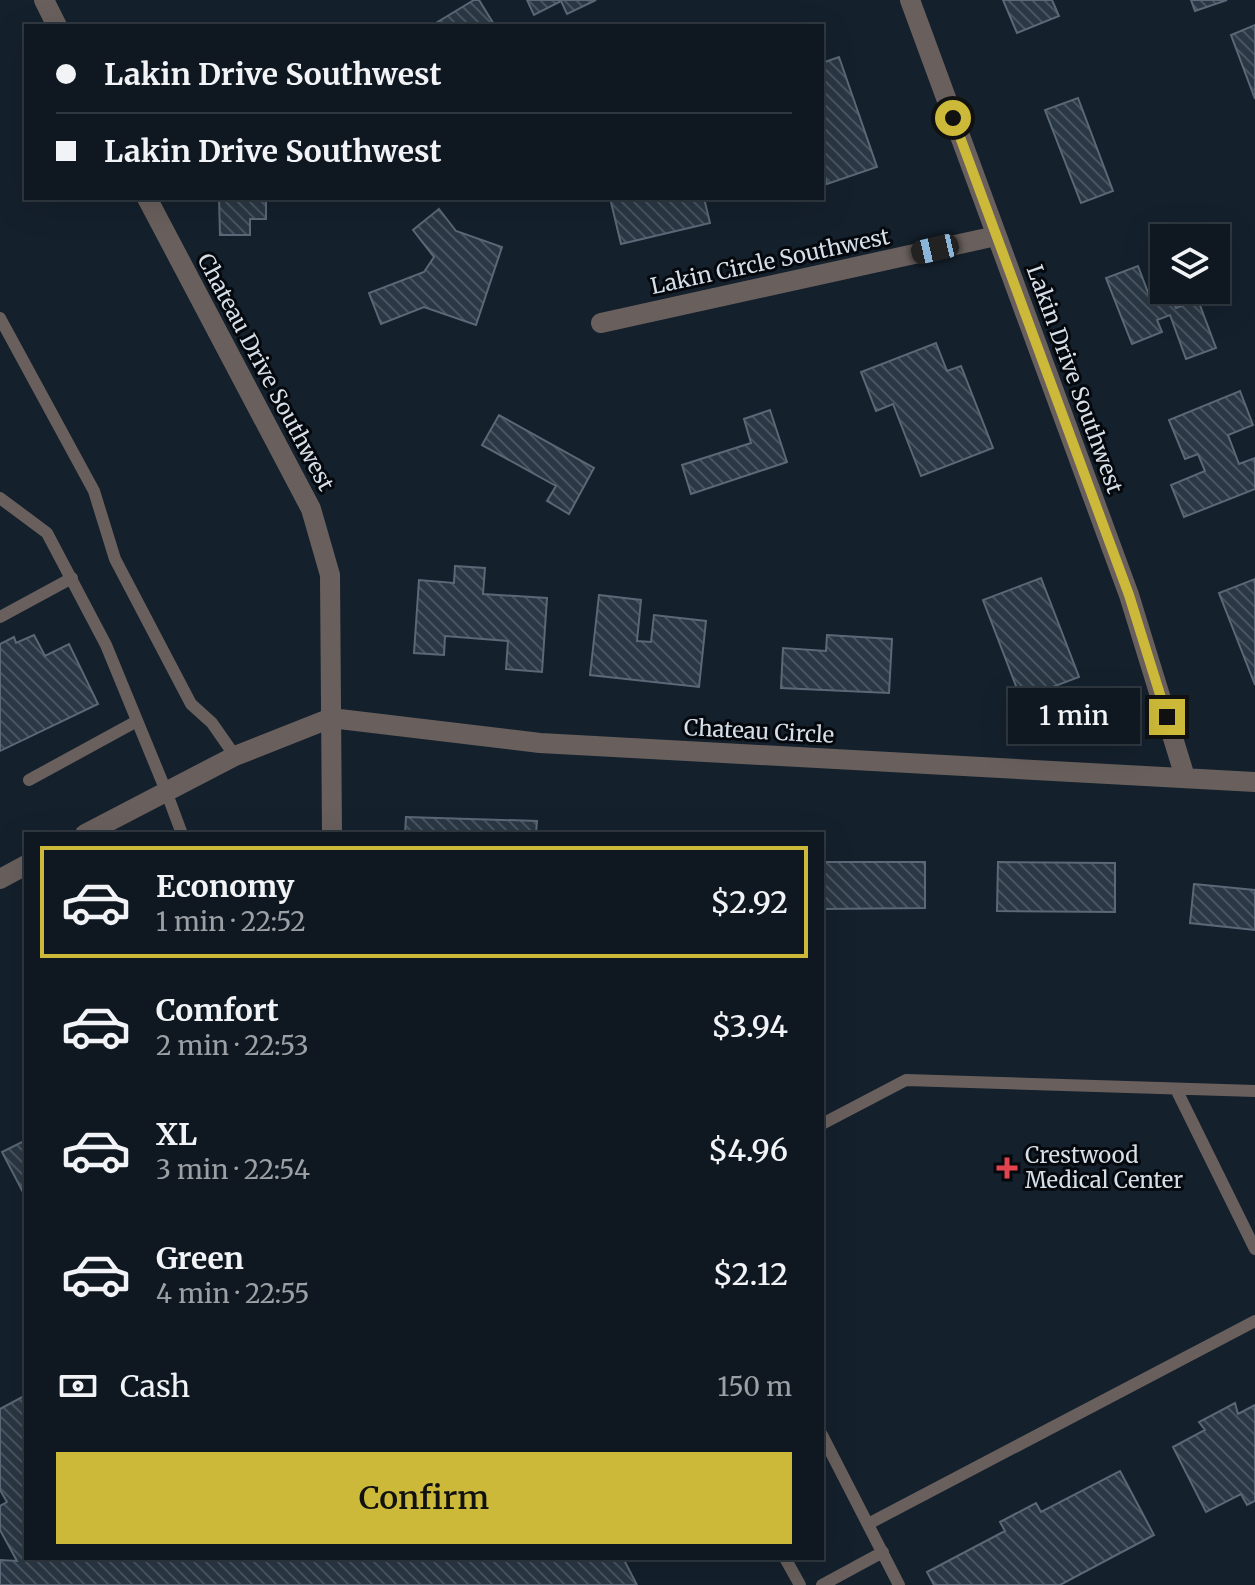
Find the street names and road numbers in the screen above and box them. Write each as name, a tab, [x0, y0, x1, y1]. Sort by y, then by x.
street label: Lakin Circle Southwest	[648, 222, 893, 300]
street label: Chateau Drive Southwest	[191, 249, 341, 496]
street label: Lakin Drive Southwest	[1021, 261, 1130, 498]
street label: Chateau Circle	[683, 713, 835, 749]

